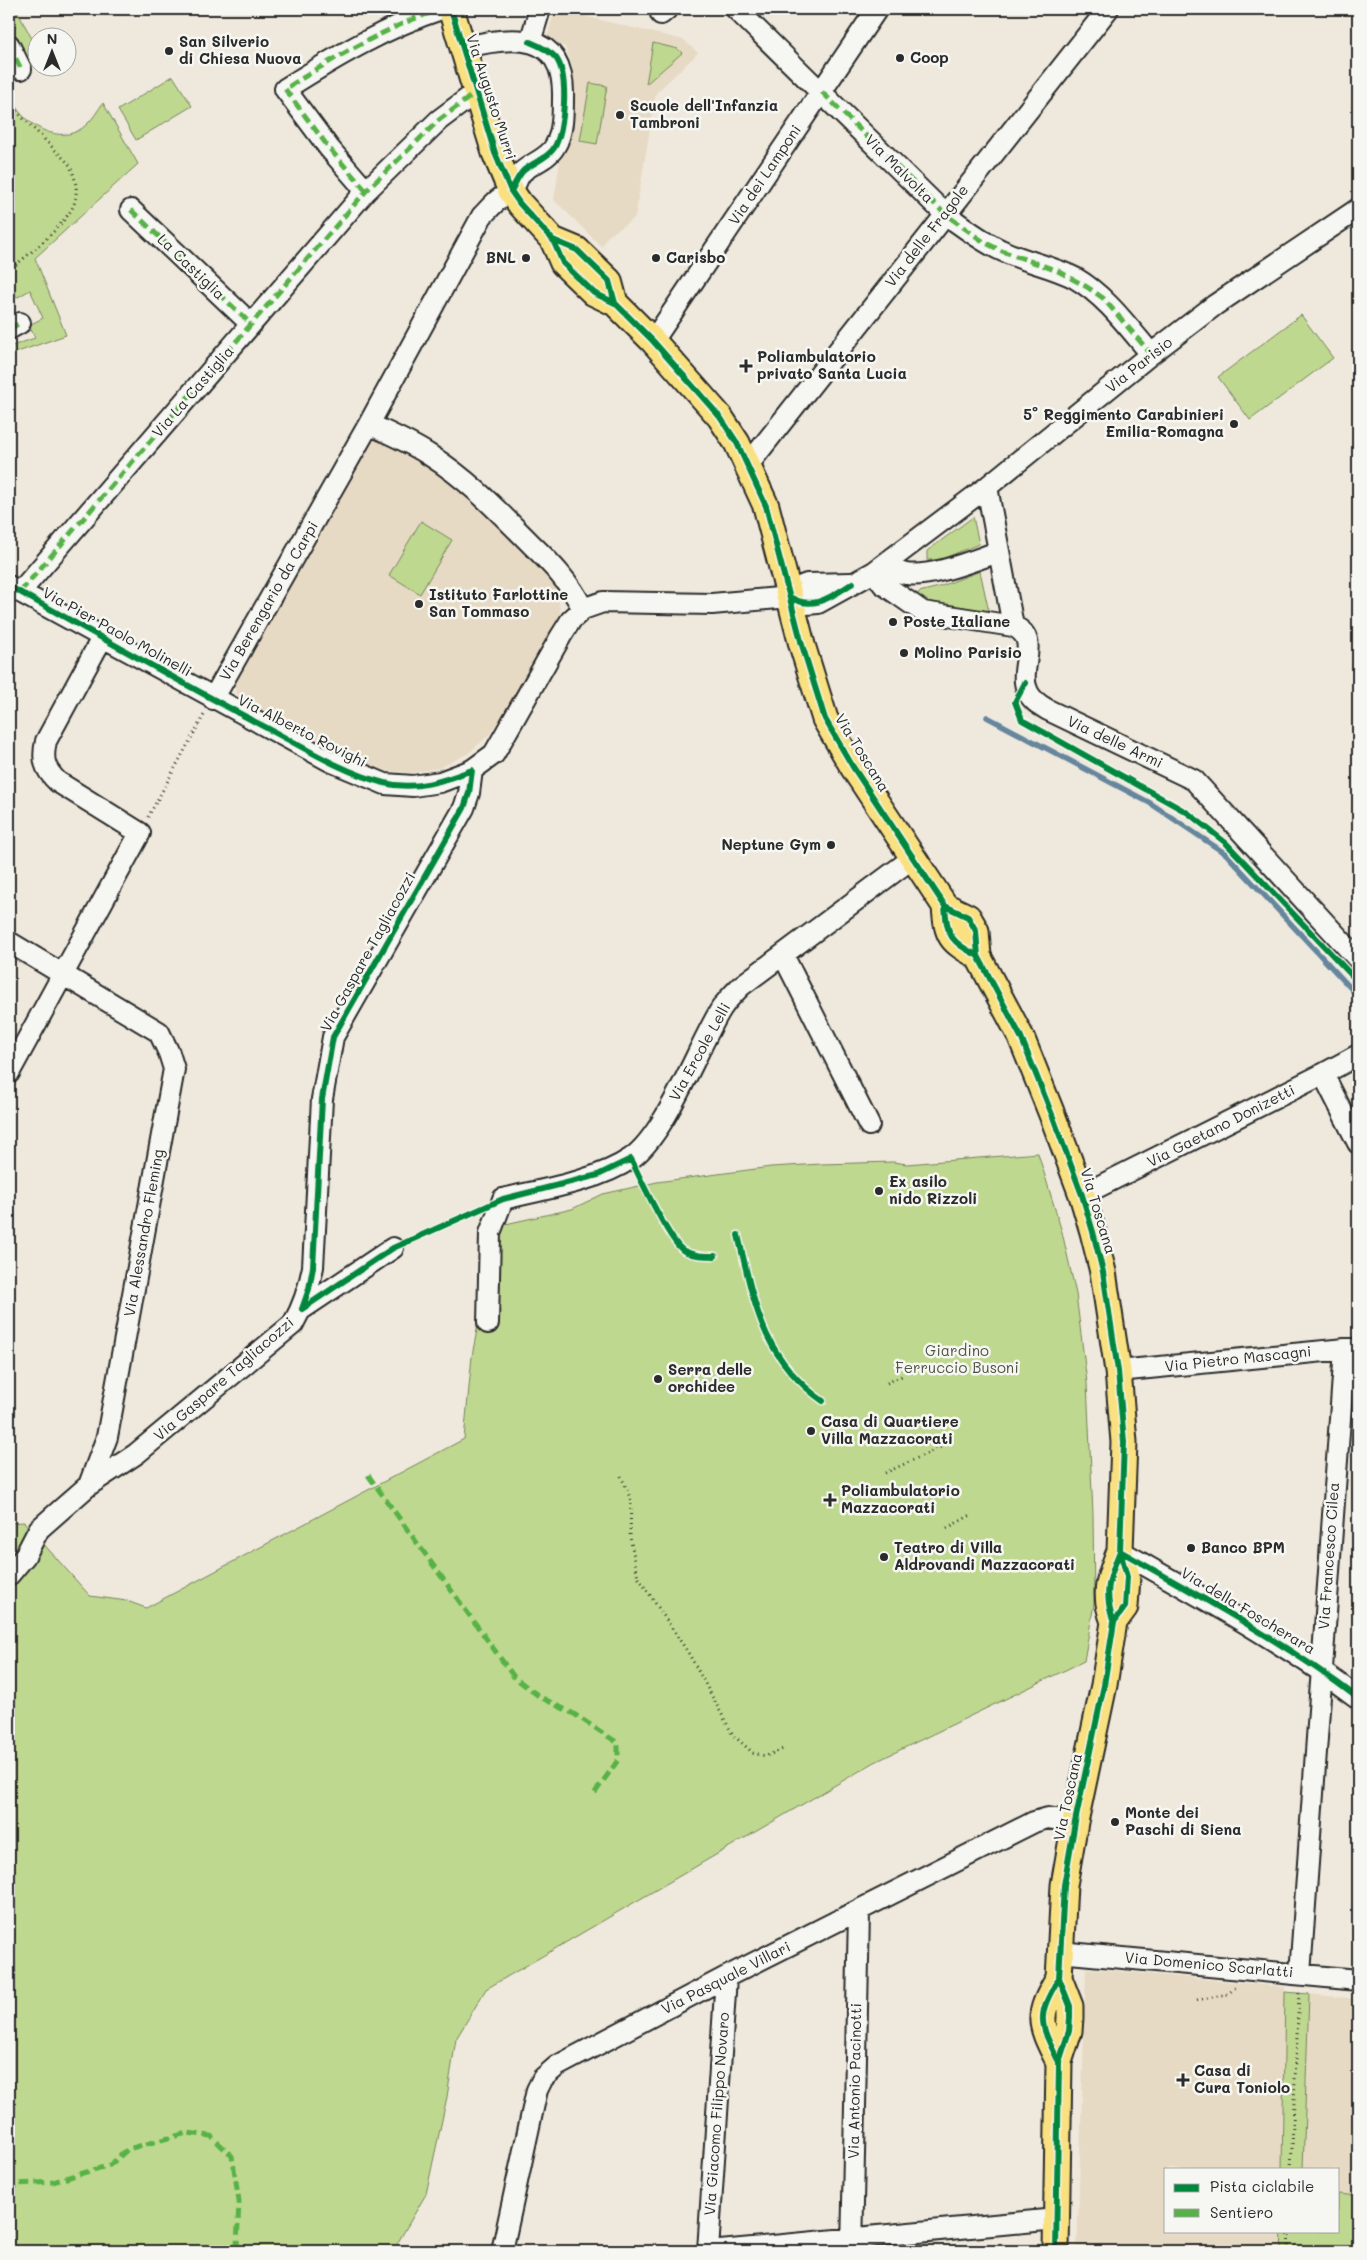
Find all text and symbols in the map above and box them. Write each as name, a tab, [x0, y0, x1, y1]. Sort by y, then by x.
north arrow	[28, 28, 78, 78]
text: N	[47, 29, 57, 48]
place label: San Silverio di Chiesa Nuova	[179, 31, 301, 68]
street label: Via Augusto Murri	[462, 31, 522, 162]
marker: San Silverio di Chiesa Nuova	[163, 45, 175, 57]
place label: Coop	[910, 47, 949, 67]
marker: Coop	[894, 52, 906, 64]
place label: Scuole dell'Infanzia Tambroni	[630, 95, 778, 132]
marker: Scuole dell'Infanzia Tambroni	[614, 109, 626, 121]
street label: Via dei Lamponi	[723, 120, 805, 228]
street label: Via Malvolta	[861, 129, 939, 207]
street label: Via delle Fragole	[880, 180, 972, 291]
street label: La Castiglia	[153, 229, 230, 304]
place label: BNL	[486, 247, 516, 267]
place label: Carisbo	[666, 247, 725, 267]
marker: BNL	[520, 252, 532, 264]
marker: Carisbo	[650, 252, 662, 264]
street label: Via Parisio	[1101, 332, 1176, 397]
street label: Via La Castiglia	[147, 341, 238, 441]
place label: Poliambulatorio privato Santa Lucia	[757, 346, 907, 383]
marker: Poliambulatorio privato Santa Lucia	[739, 359, 753, 373]
place label: 5° Reggimento Carabinieri Emilia-Romagna	[1023, 404, 1224, 441]
marker: 5° Reggimento Carabinieri Emilia-Romagna	[1228, 418, 1240, 430]
street label: Via Berengario da Carpi	[214, 517, 322, 684]
street label: Via Pier Paolo Molinelli	[39, 582, 196, 680]
place label: Istituto Farlottine San Tommaso	[429, 584, 568, 621]
marker: Istituto Farlottine San Tommaso	[413, 598, 425, 610]
place label: Poste Italiane	[903, 611, 1010, 631]
marker: Poste Italiane	[887, 616, 899, 628]
place label: Molino Parisio	[914, 642, 1022, 662]
marker: Molino Parisio	[898, 647, 910, 659]
street label: Via Alberto Rovighi	[235, 689, 370, 771]
street label: Via Toscana	[831, 710, 895, 795]
street label: Via delle Armi	[1064, 710, 1166, 772]
place label: Neptune Gym	[721, 834, 821, 854]
marker: Neptune Gym	[825, 839, 837, 851]
street label: Via Gaspare Tagliacozzi	[315, 868, 419, 1035]
street label: Via Ercole Lelli	[664, 999, 734, 1104]
street label: Via Gaetano Donizetti	[1143, 1079, 1298, 1171]
street label: Via Alessandro Fleming	[118, 1147, 168, 1318]
street label: Via Toscana	[1076, 1165, 1121, 1256]
place label: Ex asilo nido Rizzoli	[889, 1171, 977, 1208]
marker: Ex asilo nido Rizzoli	[873, 1185, 885, 1197]
street label: Via Gaspare Tagliacozzi	[149, 1312, 298, 1445]
park label: Giardino Ferruccio Busoni	[895, 1340, 1019, 1377]
street label: Via Pietro Mascagni	[1163, 1340, 1312, 1376]
place label: Serra delle orchidee	[668, 1359, 752, 1396]
marker: Serra delle orchidee	[652, 1373, 664, 1385]
place label: Casa di Quartiere Villa Mazzacorati	[821, 1411, 959, 1448]
marker: Casa di Quartiere Villa Mazzacorati	[805, 1425, 817, 1437]
place label: Poliambulatorio Mazzacorati	[841, 1480, 960, 1517]
street label: Via Francesco Cilea	[1313, 1482, 1343, 1630]
marker: Poliambulatorio Mazzacorati	[823, 1493, 837, 1507]
place label: Teatro di Villa Aldrovandi Mazzacorati	[894, 1537, 1075, 1574]
place label: Banco BPM	[1201, 1537, 1285, 1557]
marker: Banco BPM	[1185, 1542, 1197, 1554]
marker: Teatro di Villa Aldrovandi Mazzacorati	[878, 1551, 890, 1563]
street label: Via della Foscherara	[1177, 1562, 1320, 1658]
street label: Via Toscana	[1048, 1751, 1086, 1842]
place label: Monte dei Paschi di Siena	[1125, 1802, 1241, 1839]
marker: Monte dei Paschi di Siena	[1109, 1816, 1121, 1828]
street label: Via Pasquale Villari	[658, 1936, 794, 2018]
street label: Via Domenico Scarlatti	[1124, 1947, 1294, 1981]
street label: Via Antonio Pacinotti	[843, 2003, 865, 2159]
street label: Via Giacomo Filippo Novaro	[699, 2011, 733, 2216]
place label: Casa di Cura Toniolo	[1194, 2060, 1290, 2097]
marker: Casa di Cura Toniolo	[1176, 2073, 1190, 2087]
legend	[1164, 2168, 1340, 2232]
text: Pista ciclabile	[1210, 2176, 1314, 2196]
text: Sentiero	[1210, 2202, 1273, 2222]

